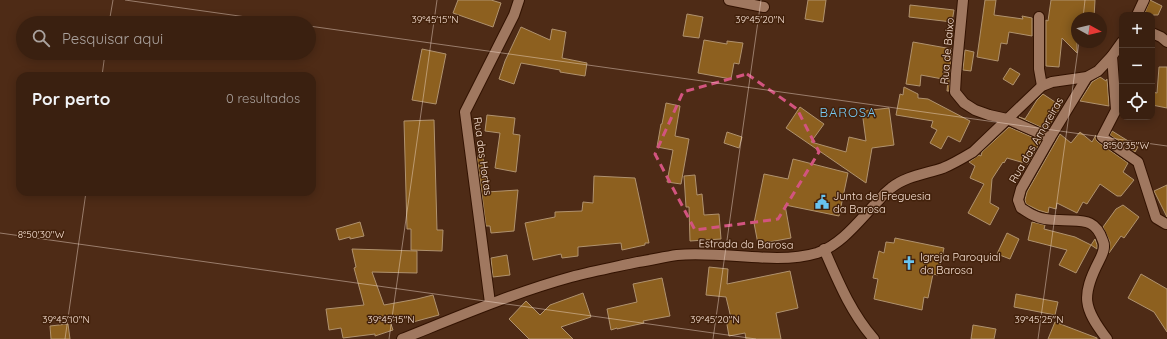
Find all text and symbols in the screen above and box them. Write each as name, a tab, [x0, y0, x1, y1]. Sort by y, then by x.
north arrow	[1071, 12, 1107, 48]
map controls	[1119, 12, 1155, 120]
button: +	[1119, 12, 1155, 48]
text: 39°45'15"N	[411, 13, 459, 26]
text: 39°45'20"N	[735, 13, 785, 26]
search box	[16, 16, 316, 60]
street label: Rua de Baixo	[937, 17, 957, 85]
icon: search	[30, 27, 52, 49]
text: Pesquisar aqui	[62, 29, 163, 48]
button: −	[1119, 48, 1155, 84]
button: locate	[1119, 84, 1155, 120]
text: Por perto	[32, 88, 110, 109]
text: 0 resultados	[226, 90, 300, 106]
street label: Rua das Amoreiras	[1006, 95, 1066, 185]
district label: BAROSA	[819, 104, 877, 120]
street label: Rua das Hortas	[471, 116, 495, 196]
text: 8°50'35"W	[1103, 139, 1149, 152]
place label: Junta de Freguesia da Barosa	[833, 189, 931, 216]
public building icon: Junta de Freguesia da Barosa	[814, 194, 830, 210]
text: 8°50'30"W	[18, 228, 65, 241]
street label: Estrada da Barosa	[698, 236, 794, 252]
place label: Igreja Paroquial da Barosa	[920, 250, 1001, 277]
church icon: Igreja Paroquial da Barosa	[901, 255, 917, 271]
text: 39°45'10"N	[42, 313, 90, 326]
text: 39°45'15"N	[367, 313, 415, 326]
text: 39°45'20"N	[690, 313, 740, 326]
text: 39°45'25"N	[1015, 313, 1063, 326]

